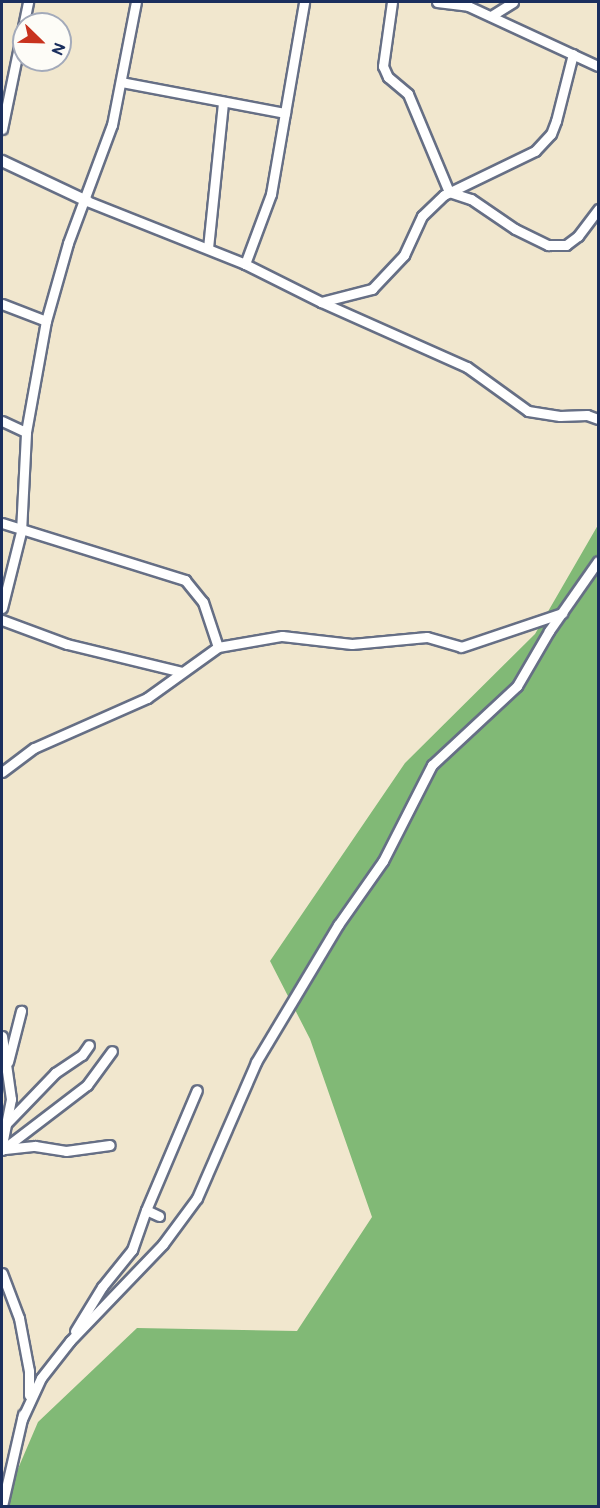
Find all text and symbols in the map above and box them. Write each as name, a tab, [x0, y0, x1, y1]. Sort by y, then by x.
north arrow	[12, 12, 72, 72]
text: N	[46, 39, 68, 58]

